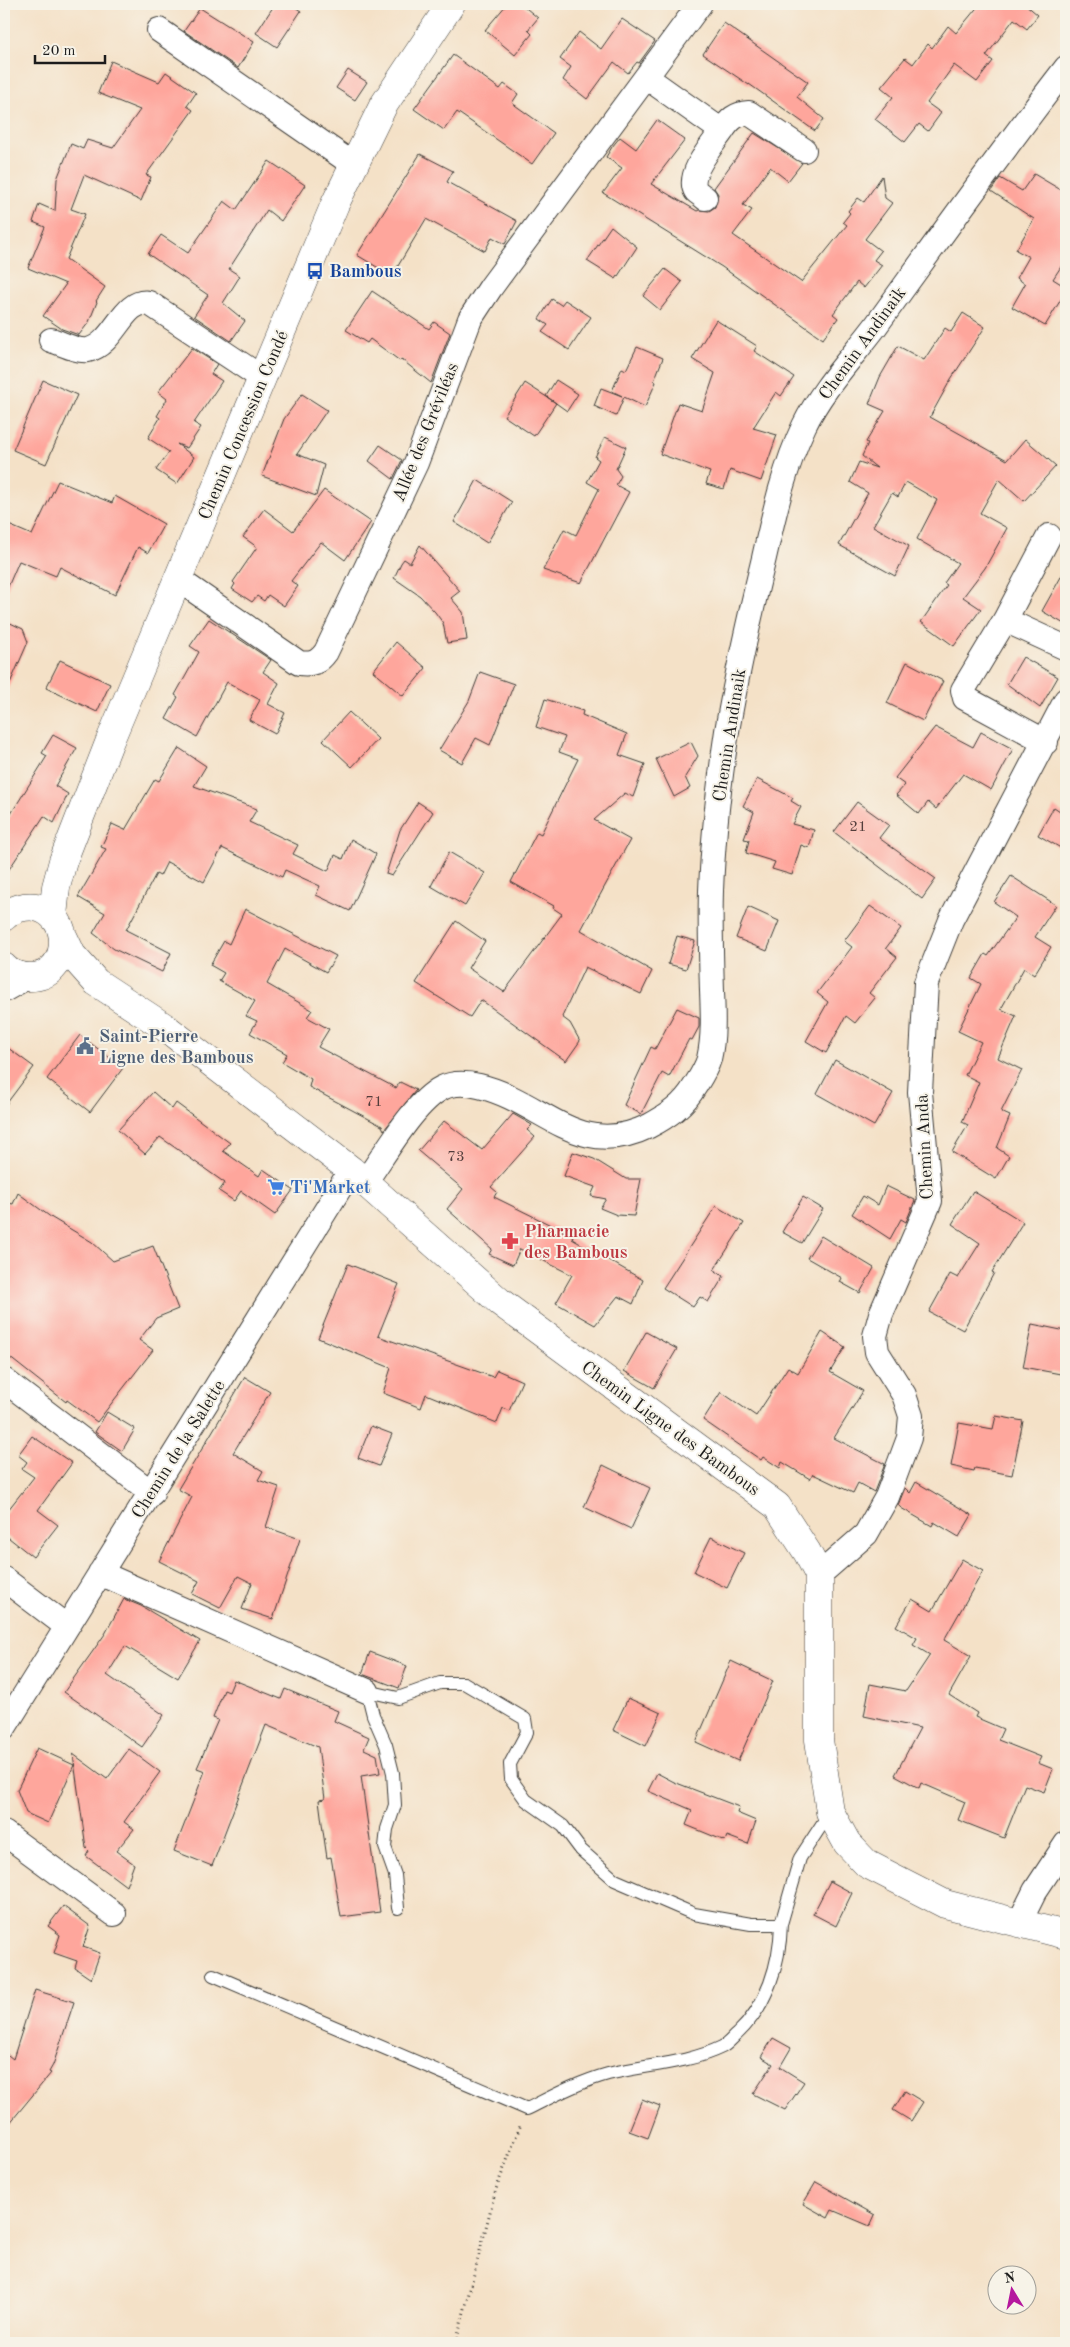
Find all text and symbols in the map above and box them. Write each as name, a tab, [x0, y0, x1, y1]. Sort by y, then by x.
scale bar	[35, 32, 105, 64]
text: 20 m	[42, 44, 76, 59]
bus stop icon: Bambous	[305, 261, 325, 281]
place label: Bambous	[329, 263, 402, 281]
street label: Chemin Andinaik	[816, 284, 910, 403]
street label: Chemin Concession Condé	[196, 328, 292, 523]
street label: Allée des Gréviléas	[390, 360, 462, 505]
street label: Chemin Andinaik	[711, 667, 749, 803]
house number: 21	[849, 820, 867, 835]
place label: Saint-Pierre Ligne des Bambous	[99, 1028, 254, 1067]
public building icon: Saint-Pierre Ligne des Bambous	[75, 1036, 95, 1056]
street label: Chemin Anda	[913, 1094, 937, 1200]
house number: 71	[365, 1095, 383, 1110]
house number: 73	[447, 1150, 465, 1165]
supermarket icon: Ti'Market	[266, 1177, 286, 1197]
place label: Ti'Market	[290, 1179, 371, 1197]
place label: Pharmacie des Bambous	[524, 1223, 628, 1262]
pharmacy icon: Pharmacie des Bambous	[500, 1231, 520, 1251]
street label: Chemin Ligne des Bambous	[578, 1358, 763, 1500]
street label: Chemin de la Salette	[129, 1377, 229, 1522]
north arrow	[988, 2264, 1038, 2314]
text: N	[1003, 2270, 1017, 2286]

